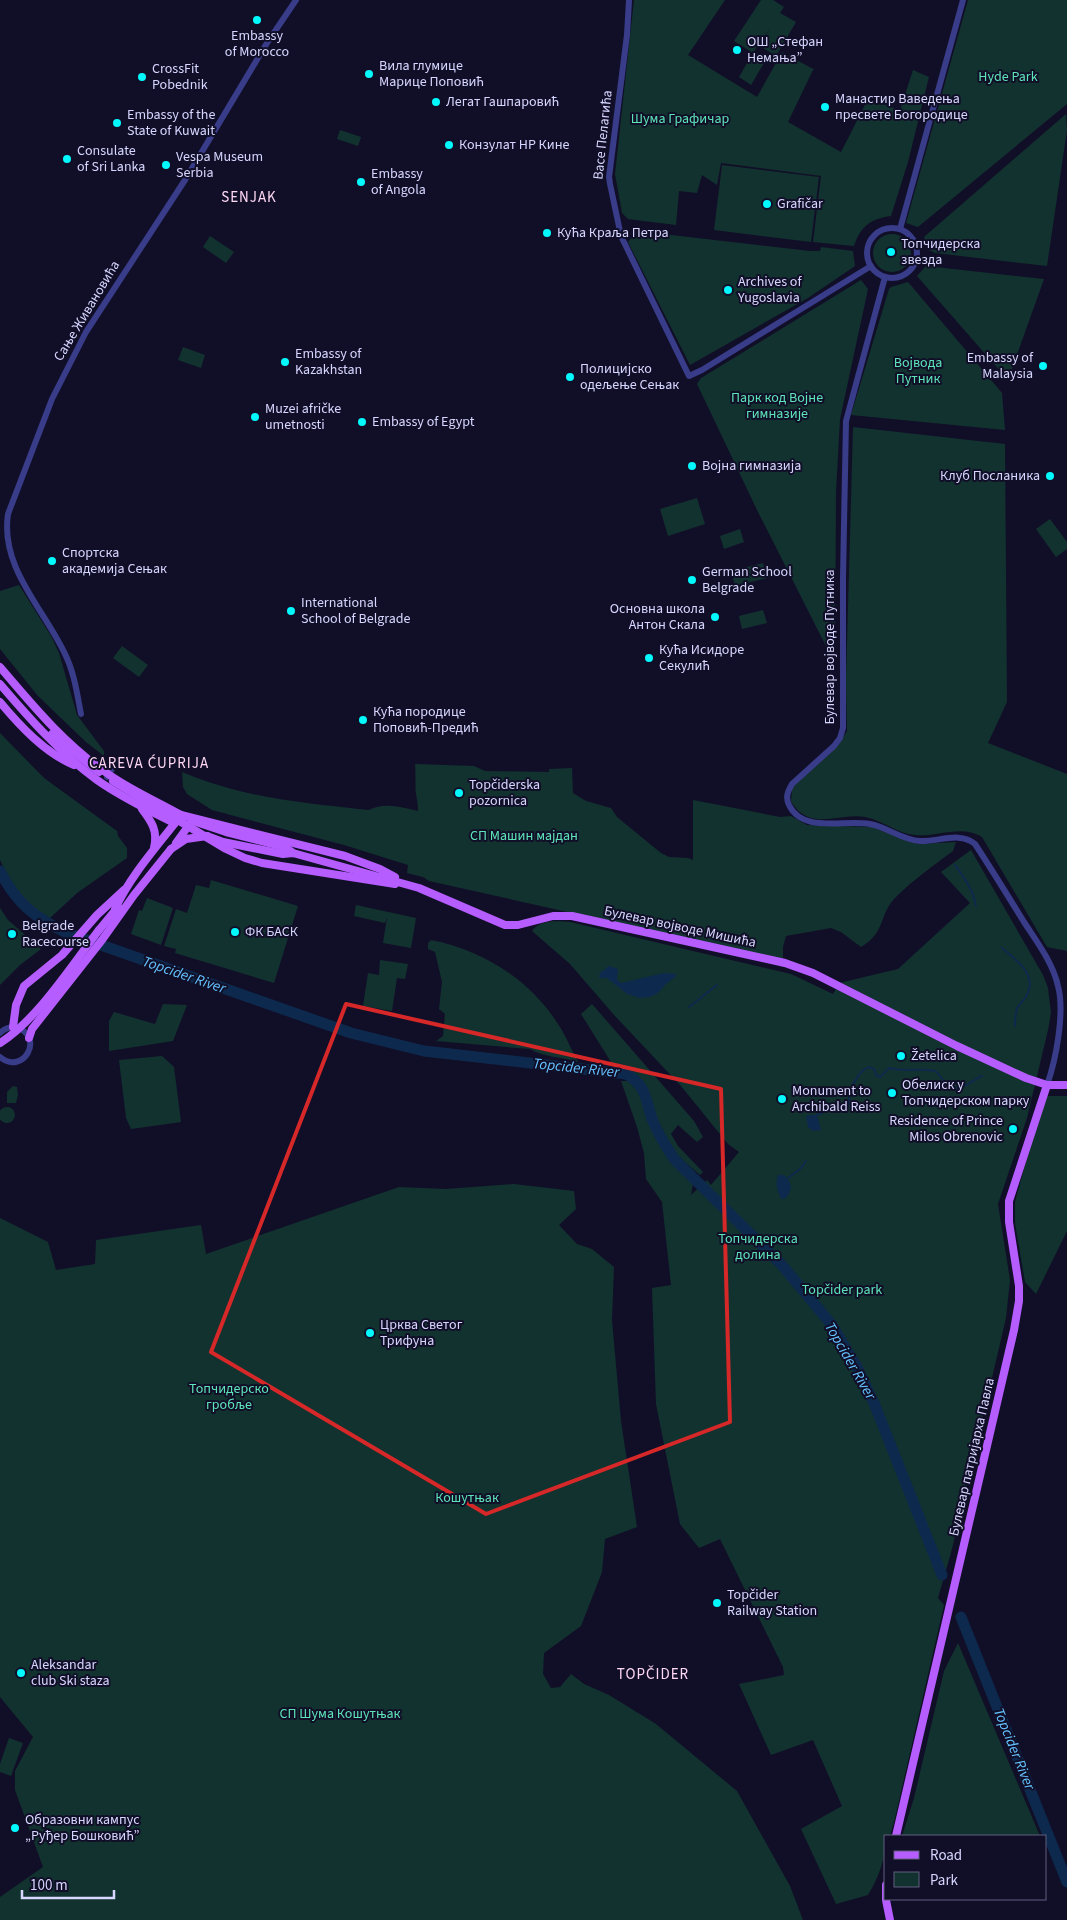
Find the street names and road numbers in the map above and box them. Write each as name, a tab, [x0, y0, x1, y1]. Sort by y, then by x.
street label: Васе Пелагића	[588, 89, 618, 181]
street label: Сање Живановића	[49, 257, 125, 365]
street label: Булевар војводе Путника	[820, 569, 840, 725]
street label: Булевар војводе Мишића	[602, 901, 758, 953]
street label: Булевар патријарха Павла	[944, 1376, 1000, 1538]

